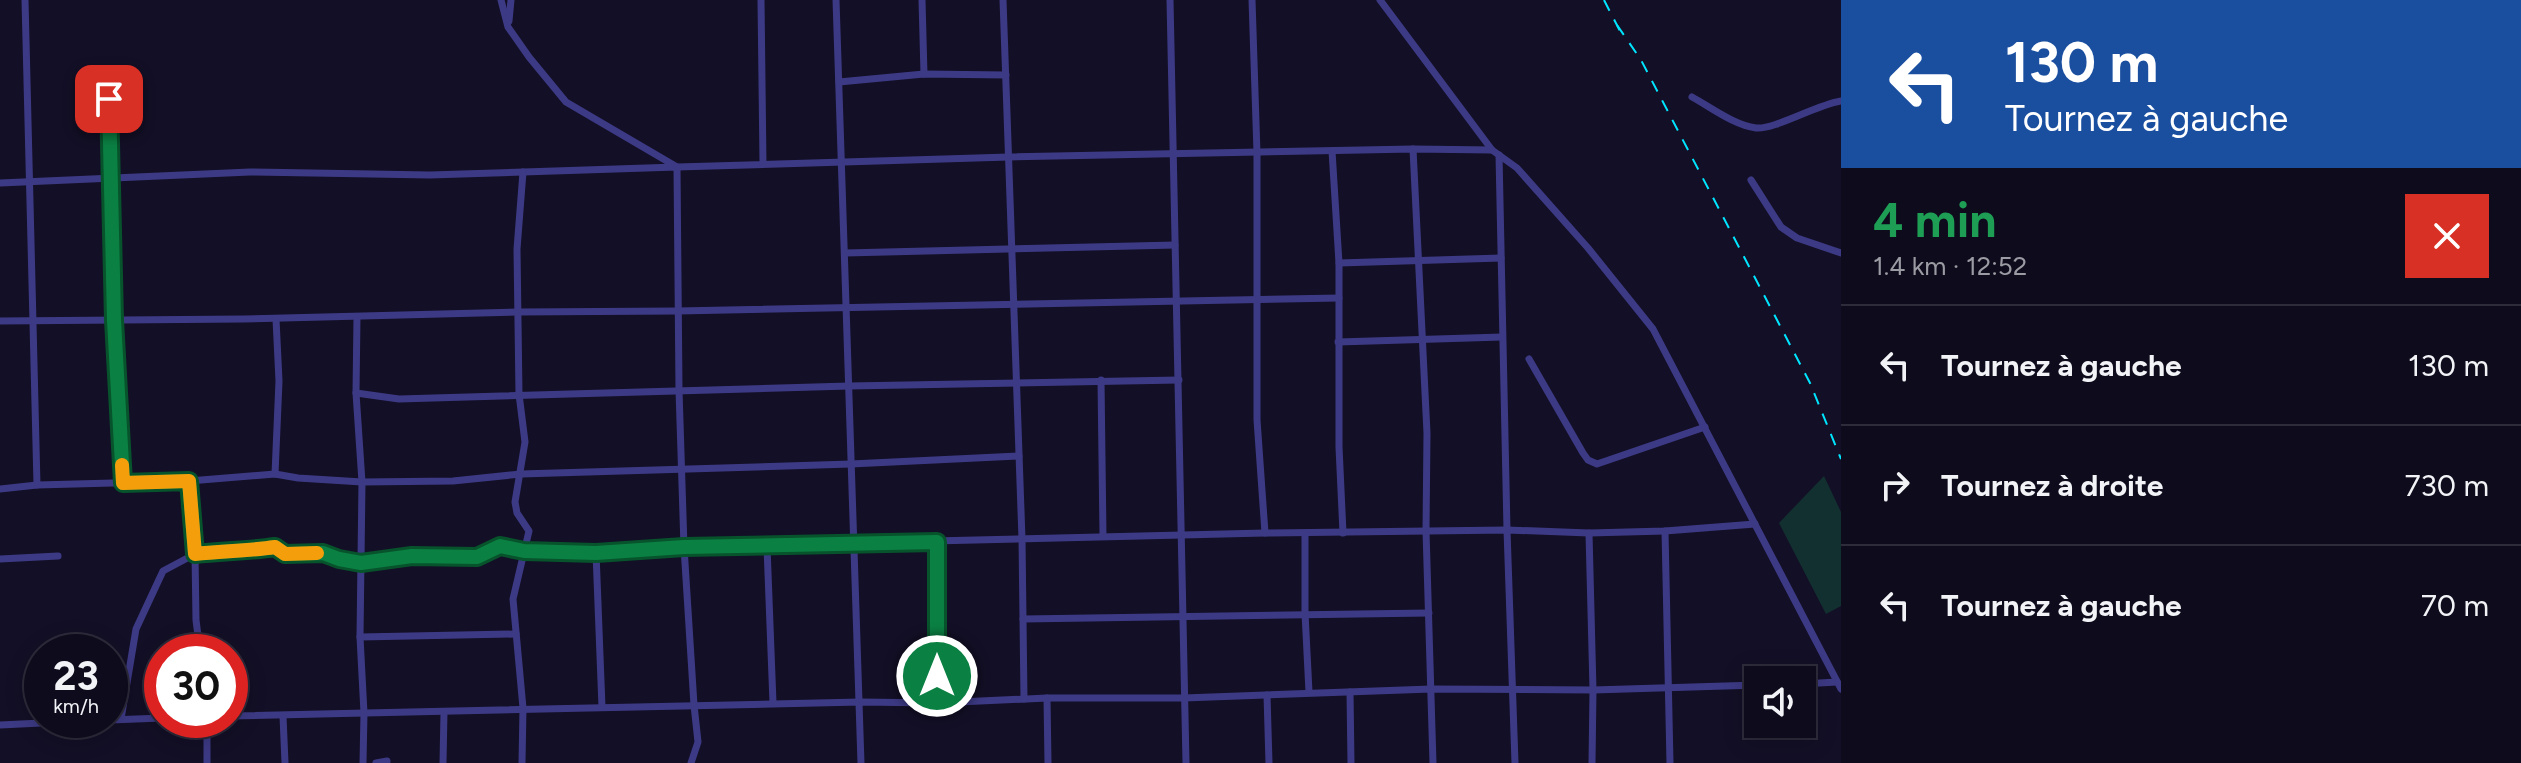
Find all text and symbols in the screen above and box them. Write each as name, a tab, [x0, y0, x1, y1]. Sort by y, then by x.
text: 130 m	[2005, 29, 2158, 96]
icon: left	[1873, 32, 1977, 136]
pin	[75, 65, 143, 133]
icon: arrive	[87, 77, 131, 121]
text: Tournez à gauche	[2005, 97, 2288, 140]
text: 4 min	[1873, 191, 1997, 249]
button: close	[2405, 194, 2489, 278]
text: 1.4 km · 12:52	[1873, 250, 2027, 282]
icon: left	[1873, 343, 1917, 387]
text: Tournez à gauche	[1941, 347, 2182, 384]
text: 130 m	[2408, 347, 2489, 384]
icon: right	[1873, 463, 1917, 507]
text: Tournez à droite	[1941, 467, 2163, 504]
text: 730 m	[2404, 467, 2489, 504]
icon: left	[1873, 583, 1917, 627]
text: Tournez à gauche	[1941, 587, 2182, 624]
text: 70 m	[2421, 587, 2489, 624]
speed limit sign: 30	[144, 634, 248, 738]
position arrow	[895, 634, 979, 718]
text: 23	[53, 652, 99, 700]
map controls	[1744, 666, 1816, 738]
button: sound	[1744, 666, 1816, 738]
text: km/h	[53, 694, 99, 718]

